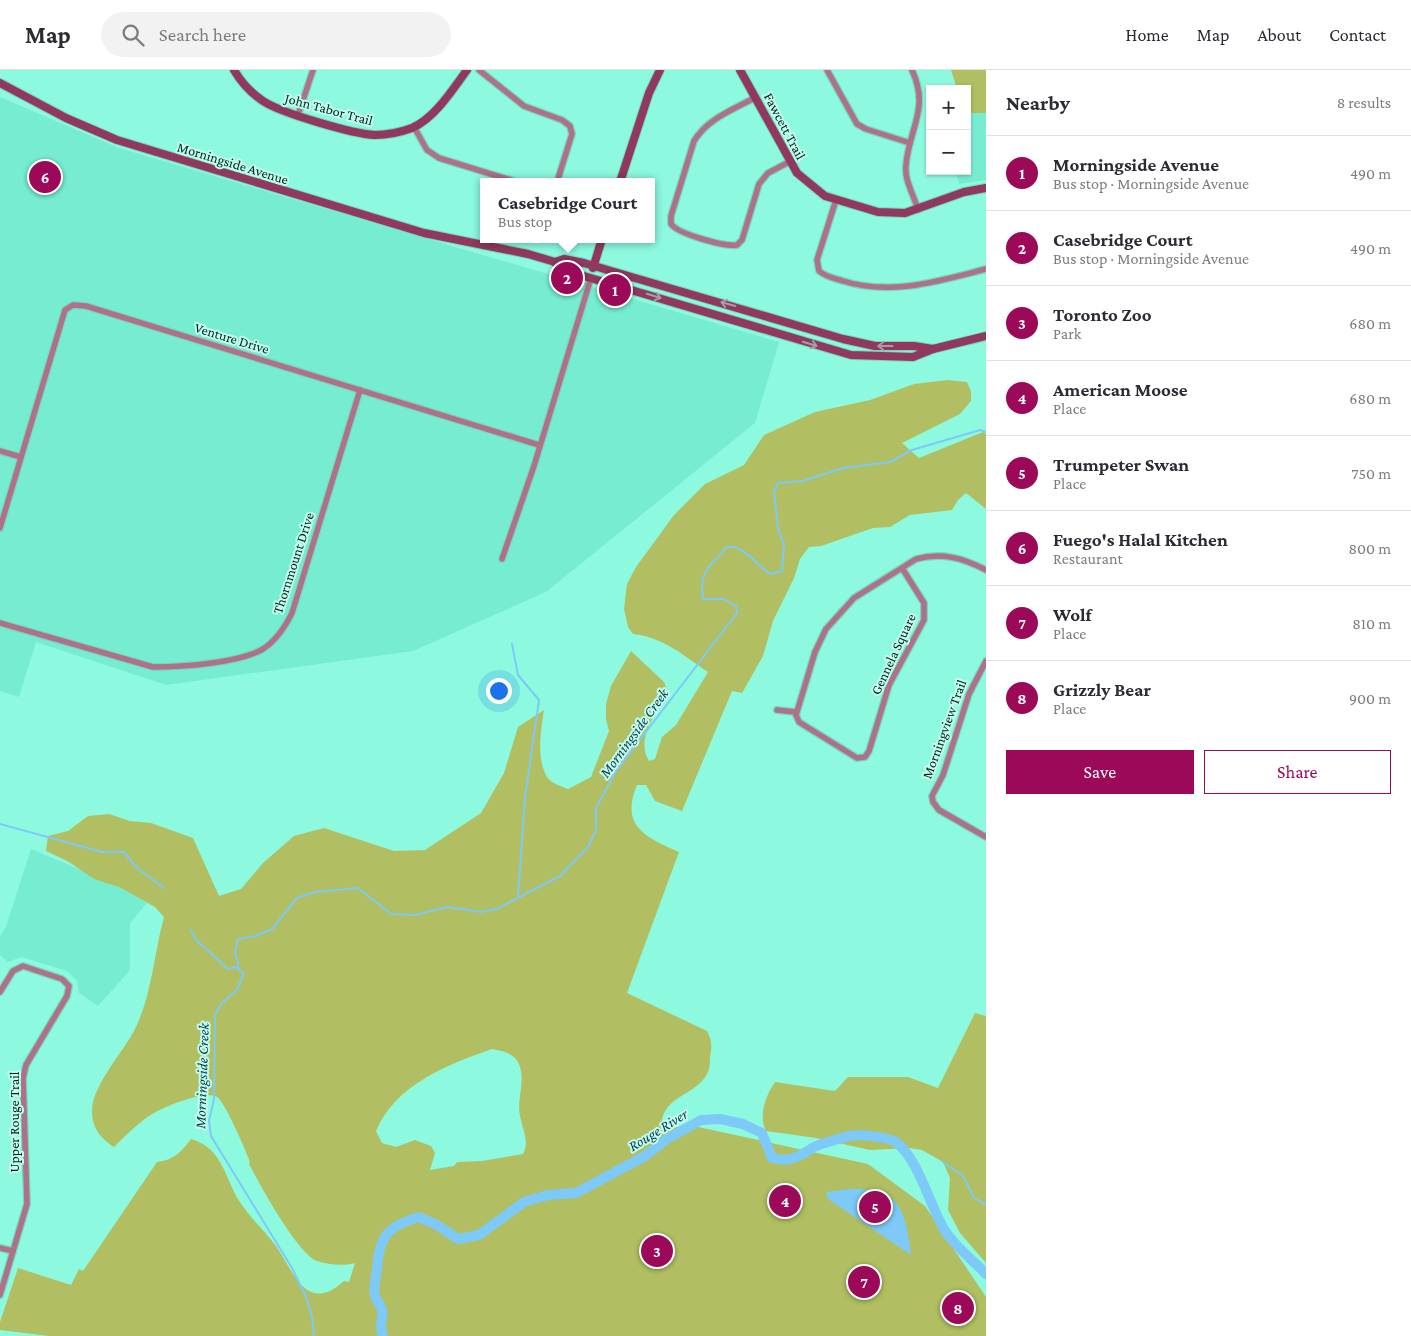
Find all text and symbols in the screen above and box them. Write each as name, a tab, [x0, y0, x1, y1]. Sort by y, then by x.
search box	[101, 12, 451, 57]
text: Map	[25, 21, 71, 48]
icon: search	[119, 21, 147, 49]
text: Search here	[159, 24, 246, 45]
text: Home	[1126, 25, 1169, 45]
text: Map	[1197, 25, 1229, 45]
text: About	[1257, 25, 1301, 45]
text: Contact	[1329, 25, 1386, 45]
map controls	[926, 85, 971, 175]
button: +	[926, 85, 971, 130]
street label: John Tabor Trail	[281, 89, 375, 128]
street label: Fawcett Trail	[761, 90, 809, 162]
text: Nearby	[1006, 91, 1070, 115]
text: 8 results	[1337, 94, 1391, 111]
button: −	[926, 130, 971, 175]
street label: Morningside Avenue	[175, 138, 291, 188]
text: Morningside Avenue	[1053, 154, 1219, 175]
pin: 6	[29, 158, 61, 196]
text: 1	[1019, 165, 1025, 182]
text: 490 m	[1350, 165, 1391, 182]
text: Bus stop · Morningside Avenue	[1053, 175, 1249, 192]
popup	[480, 178, 655, 243]
text: Casebridge Court	[498, 192, 637, 213]
text: Bus stop	[498, 213, 552, 230]
text: Casebridge Court	[1053, 229, 1193, 250]
text: 2	[1018, 240, 1026, 257]
text: 490 m	[1350, 240, 1391, 257]
text: Bus stop · Morningside Avenue	[1053, 250, 1249, 267]
pin: 2	[551, 259, 583, 297]
pin: 1	[599, 271, 631, 309]
one-way arrow	[646, 292, 662, 302]
one-way arrow	[720, 299, 736, 309]
text: Toronto Zoo	[1053, 304, 1152, 325]
text: 3	[1018, 315, 1026, 332]
text: 680 m	[1349, 315, 1391, 332]
street label: Venture Drive	[193, 319, 271, 357]
text: Park	[1053, 325, 1081, 342]
one-way arrow	[801, 340, 817, 349]
one-way arrow	[877, 341, 893, 351]
text: American Moose	[1053, 379, 1188, 400]
text: 4	[1018, 390, 1026, 407]
text: 680 m	[1349, 390, 1391, 407]
text: Place	[1053, 400, 1086, 417]
text: Trumpeter Swan	[1053, 454, 1189, 475]
text: 5	[1018, 465, 1026, 482]
text: 750 m	[1351, 465, 1391, 482]
text: Place	[1053, 475, 1086, 492]
street label: Thornmount Drive	[269, 510, 317, 616]
text: Fuego's Halal Kitchen	[1053, 529, 1228, 550]
text: 6	[1018, 540, 1026, 557]
text: 800 m	[1348, 540, 1391, 557]
text: Restaurant	[1053, 550, 1123, 567]
text: Wolf	[1053, 604, 1092, 625]
street label: Gennela Square	[867, 611, 919, 697]
text: 7	[1018, 615, 1026, 632]
text: 810 m	[1352, 615, 1391, 632]
text: Place	[1053, 625, 1086, 642]
street label: Morningview Trail	[919, 677, 969, 781]
your location	[486, 678, 512, 704]
text: Grizzly Bear	[1053, 679, 1151, 700]
water label: Morningside Creek	[596, 684, 673, 782]
text: 8	[1017, 690, 1027, 707]
text: 900 m	[1349, 690, 1391, 707]
text: Place	[1053, 700, 1086, 717]
button: Save	[1006, 750, 1194, 794]
button: Share	[1204, 750, 1391, 794]
water label: Morningside Creek	[192, 1021, 213, 1130]
street label: Upper Rouge Trail	[6, 1071, 22, 1173]
water label: Rouge River	[626, 1105, 692, 1155]
pin: 4	[769, 1182, 801, 1220]
pin: 5	[859, 1188, 891, 1226]
pin: 3	[641, 1232, 673, 1270]
pin: 7	[848, 1263, 880, 1301]
pin: 8	[942, 1289, 974, 1327]

